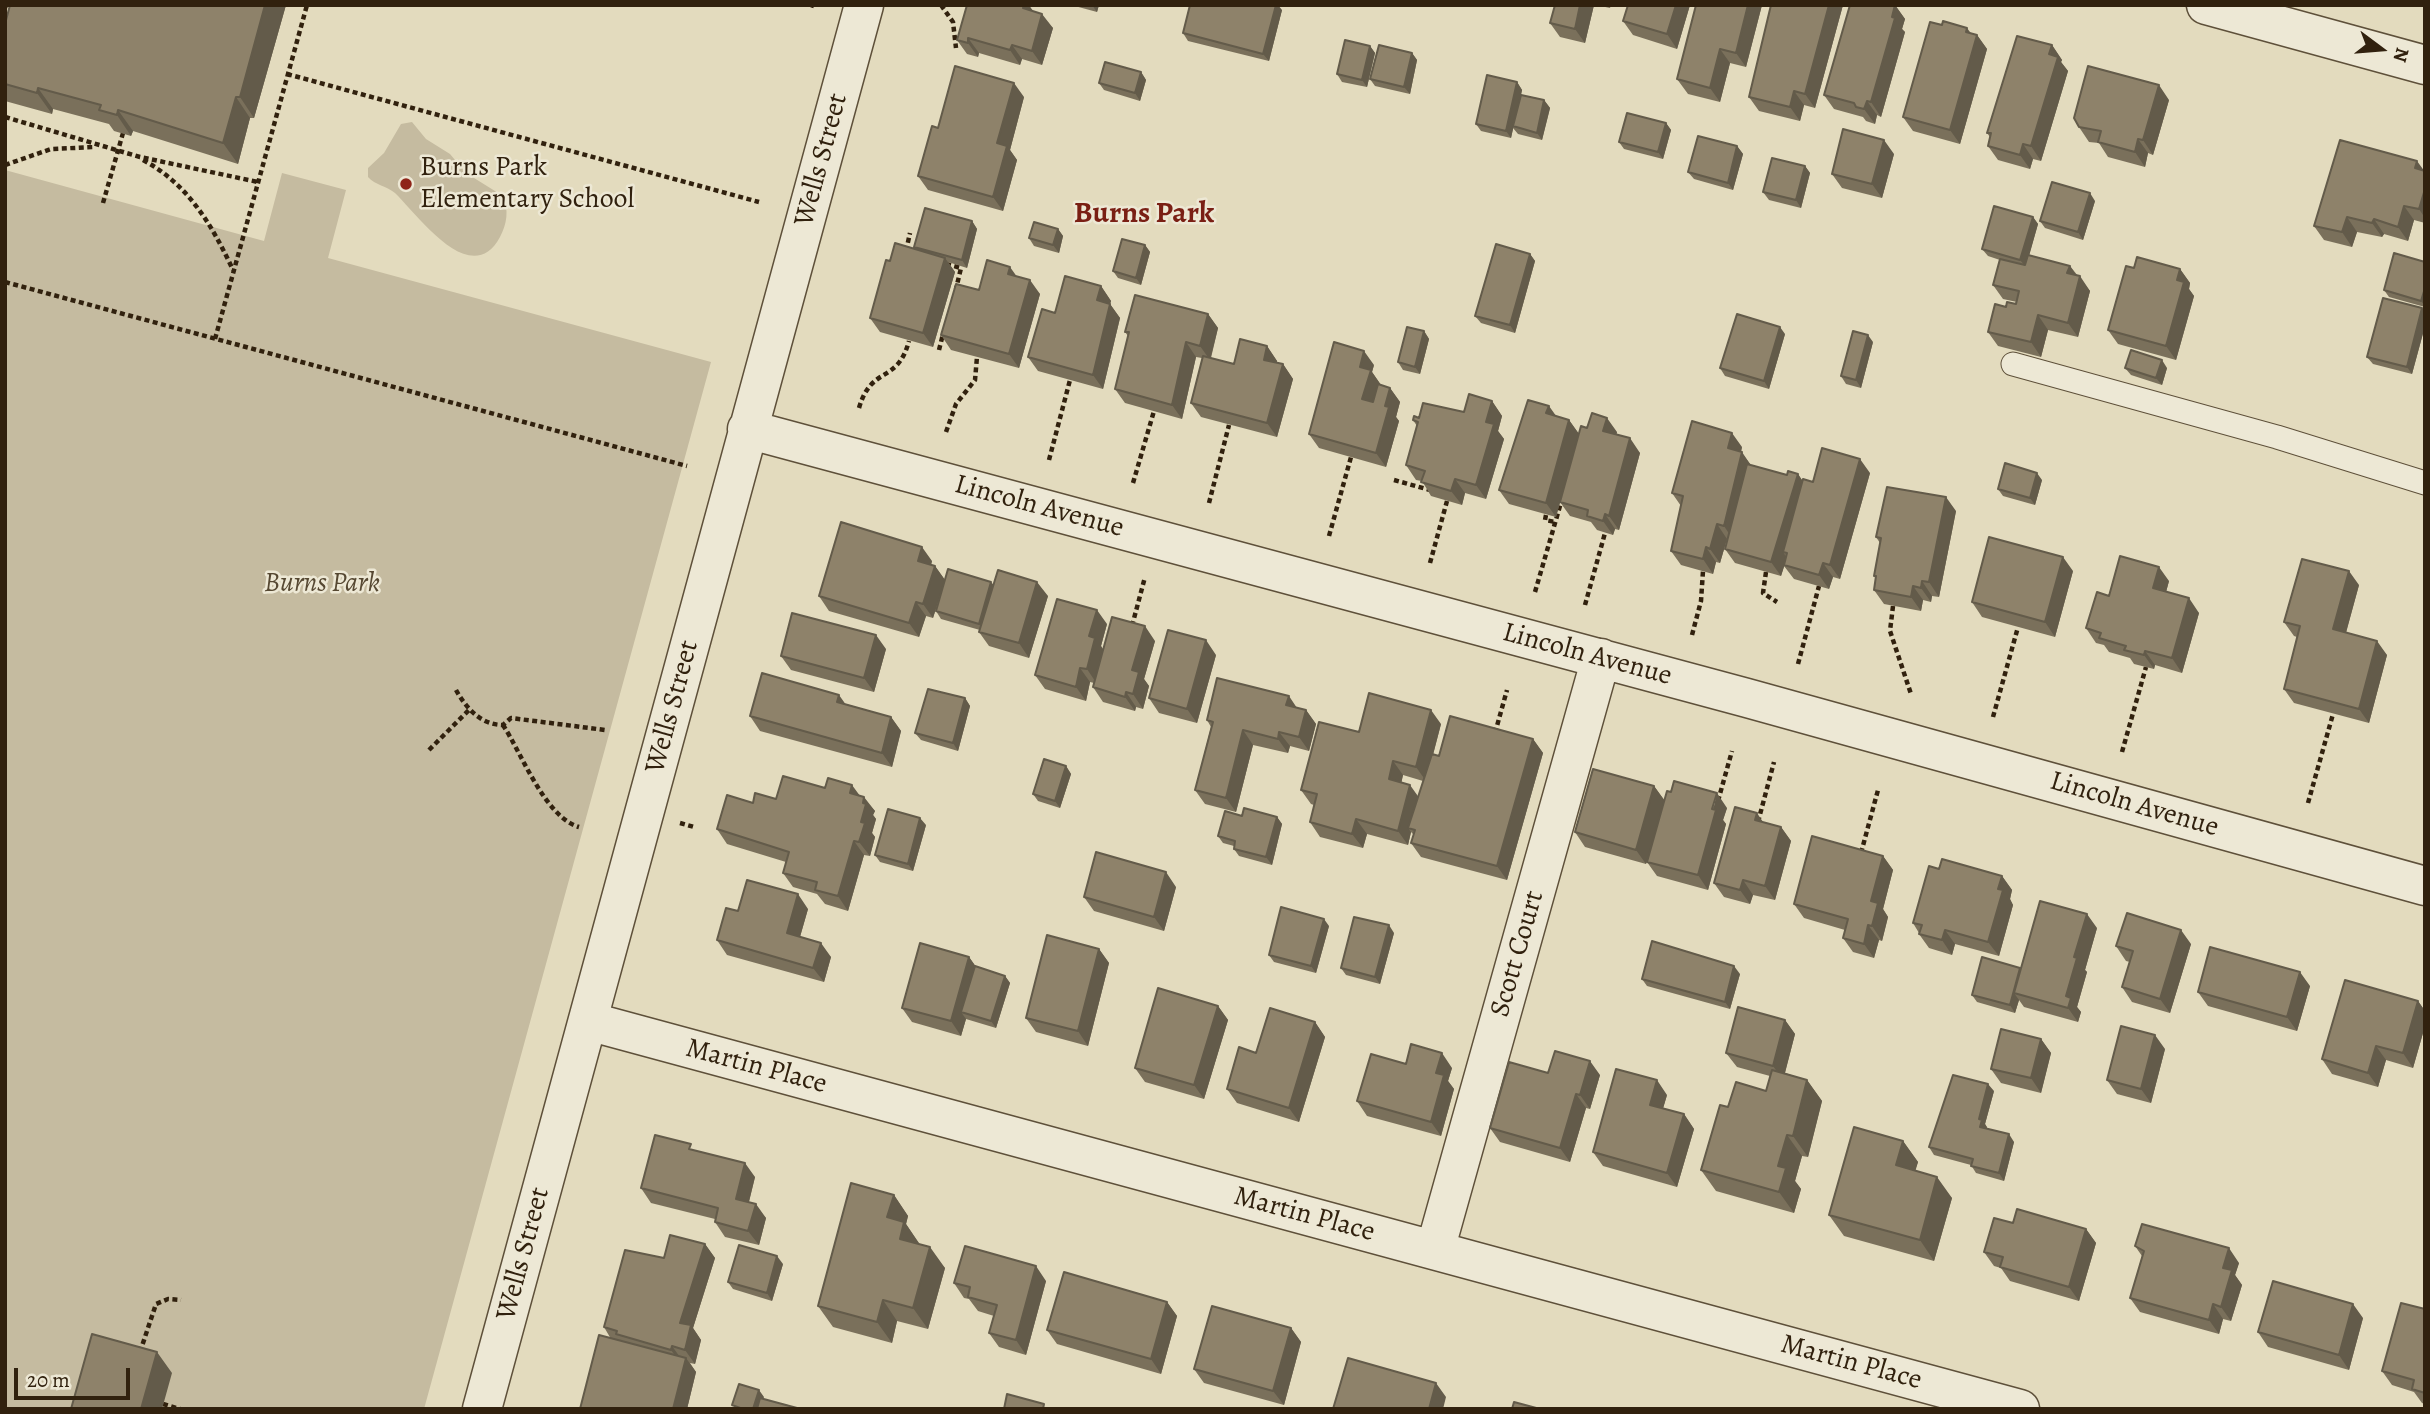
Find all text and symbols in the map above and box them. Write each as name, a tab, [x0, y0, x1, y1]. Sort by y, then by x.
north arrow	[2346, 14, 2416, 84]
text: N	[2387, 45, 2416, 65]
street label: Wells Street	[788, 90, 856, 230]
place label: Burns Park Elementary School	[420, 151, 634, 217]
marker: Burns Park Elementary School	[398, 176, 414, 192]
district label: Burns Park	[1074, 197, 1214, 233]
street label: Lincoln Avenue	[951, 468, 1127, 546]
park label: Burns Park	[264, 567, 380, 601]
street label: Lincoln Avenue	[1499, 616, 1675, 694]
street label: Wells Street	[639, 637, 707, 777]
street label: Lincoln Avenue	[2046, 765, 2222, 845]
street label: Scott Court	[1484, 887, 1552, 1021]
street label: Martin Place	[682, 1032, 830, 1102]
street label: Martin Place	[1230, 1180, 1378, 1250]
street label: Wells Street	[490, 1184, 558, 1324]
street label: Martin Place	[1777, 1328, 1925, 1398]
scale bar	[18, 1354, 133, 1398]
text: 20 m	[27, 1366, 70, 1394]

